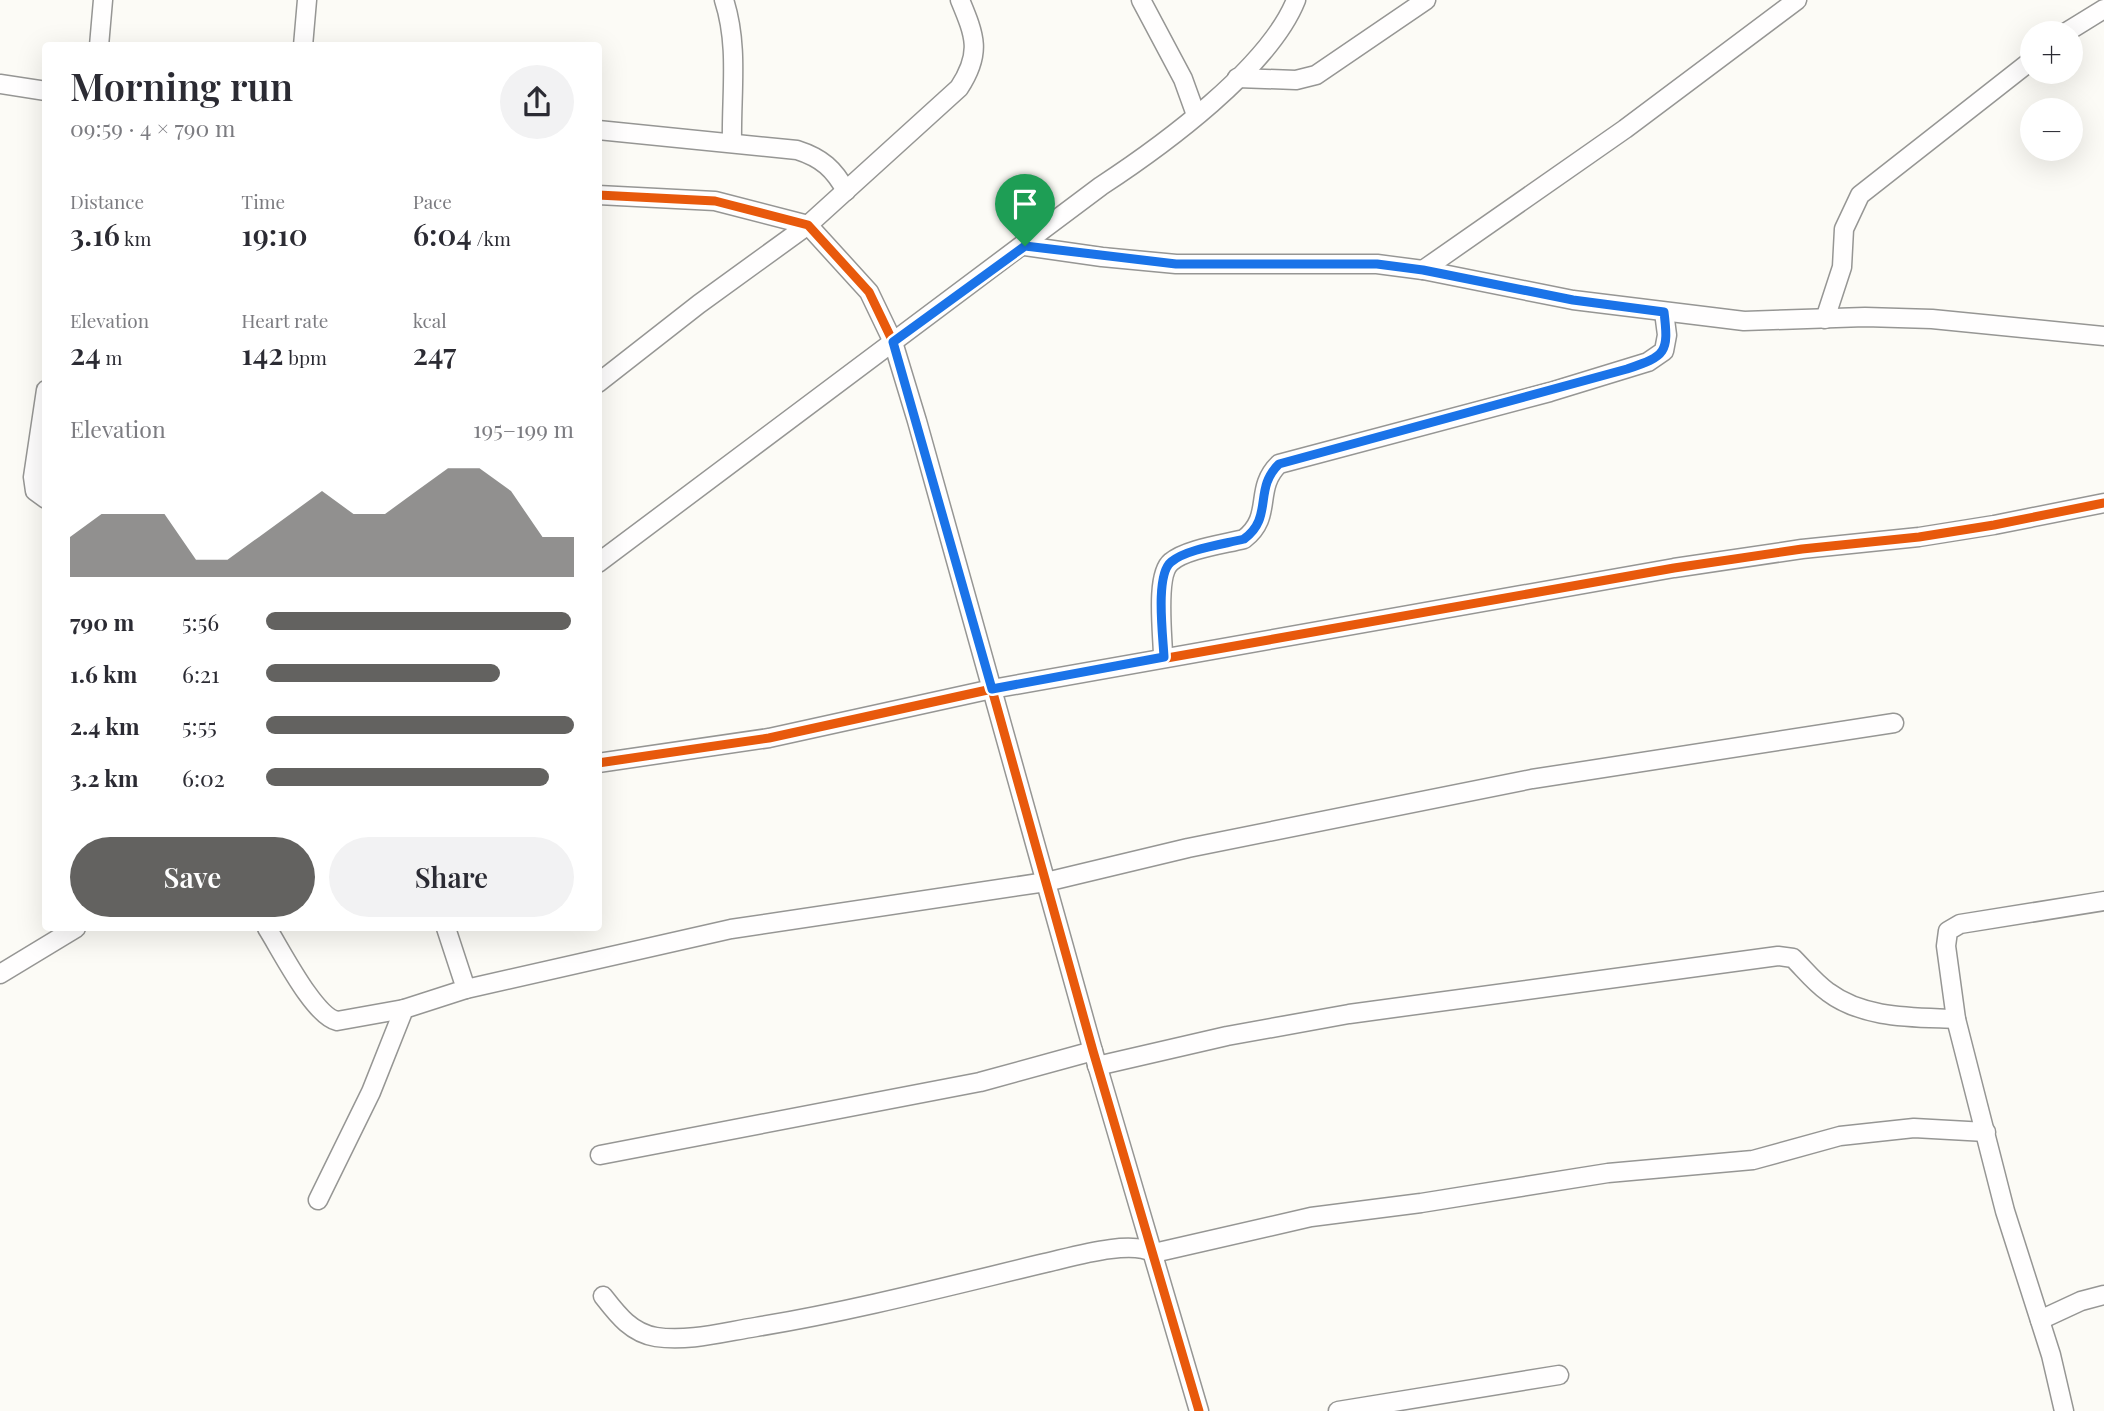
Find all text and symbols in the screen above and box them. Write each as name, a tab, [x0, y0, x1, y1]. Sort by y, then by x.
map controls	[2020, 21, 2083, 161]
button: +	[2020, 21, 2083, 84]
text: Morning run	[70, 60, 293, 111]
button: share	[500, 65, 574, 139]
button: −	[2020, 98, 2083, 161]
text: 09:59 · 4 × 790 m	[70, 112, 235, 143]
pin	[995, 174, 1055, 246]
icon: arrive	[1006, 185, 1044, 223]
text: Distance	[70, 188, 144, 214]
text: Time	[241, 188, 285, 214]
text: Pace	[413, 188, 452, 214]
text: 3.16	[70, 214, 120, 254]
text: 19:10	[241, 214, 308, 254]
text: 6:04	[413, 214, 472, 254]
text: km	[120, 225, 151, 251]
text: /km	[472, 225, 511, 251]
text: Elevation	[70, 307, 149, 333]
text: Heart rate	[241, 307, 328, 333]
text: kcal	[413, 307, 447, 333]
text: 24	[70, 333, 101, 373]
text: 142	[241, 333, 283, 373]
text: 247	[413, 333, 456, 373]
text: m	[101, 344, 122, 370]
text: bpm	[283, 344, 327, 370]
text: Elevation	[70, 413, 166, 444]
text: 195–199 m	[473, 413, 574, 444]
text: 790 m	[70, 606, 134, 637]
text: 5:56	[182, 606, 219, 637]
text: 1.6 km	[70, 658, 137, 689]
text: 6:21	[182, 658, 220, 689]
text: 2.4 km	[70, 710, 140, 741]
text: 5:55	[182, 710, 217, 741]
text: 3.2 km	[70, 762, 139, 793]
text: 6:02	[182, 762, 225, 793]
button: Save	[70, 837, 315, 917]
button: Share	[329, 837, 574, 917]

